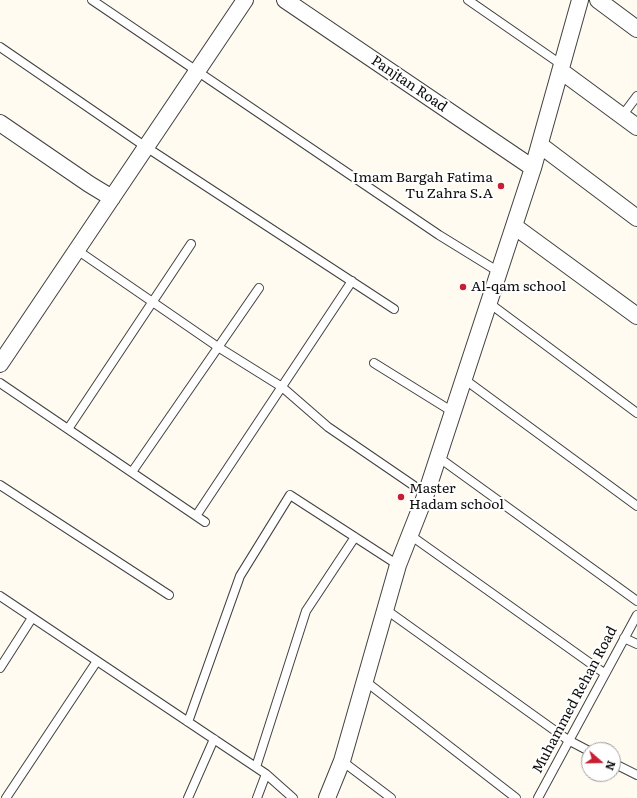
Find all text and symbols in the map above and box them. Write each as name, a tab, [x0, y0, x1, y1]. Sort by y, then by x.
street label: Panjtan Road	[368, 52, 450, 116]
place label: Imam Bargah Fatima Tu Zahra S.A	[353, 170, 493, 202]
marker: Imam Bargah Fatima Tu Zahra S.A	[496, 181, 506, 191]
place label: Al-qam school	[471, 279, 566, 295]
marker: Al-qam school	[458, 282, 468, 292]
place label: Master Hadam school	[409, 481, 504, 514]
marker: Master Hadam school	[396, 492, 406, 502]
street label: Muhammed Rehan Road	[529, 624, 621, 776]
north arrow	[581, 742, 621, 782]
text: N	[602, 759, 620, 773]

